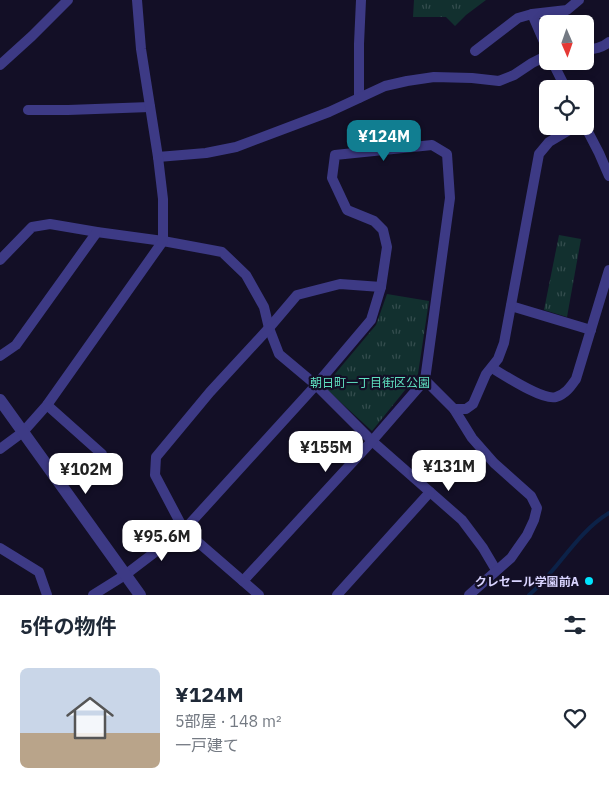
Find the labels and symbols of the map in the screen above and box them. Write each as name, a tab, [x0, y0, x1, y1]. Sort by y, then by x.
north arrow	[539, 15, 594, 70]
pin: ¥124M	[349, 120, 419, 162]
park label: 朝日町一丁目街区公園	[310, 375, 430, 390]
pin: ¥155M	[291, 430, 361, 473]
pin: ¥131M	[414, 450, 484, 492]
pin: ¥102M	[51, 452, 121, 495]
pin: ¥95.6M	[121, 520, 203, 562]
place label: クレセール学園前A	[475, 574, 579, 589]
marker: クレセール学園前A	[583, 575, 595, 587]

